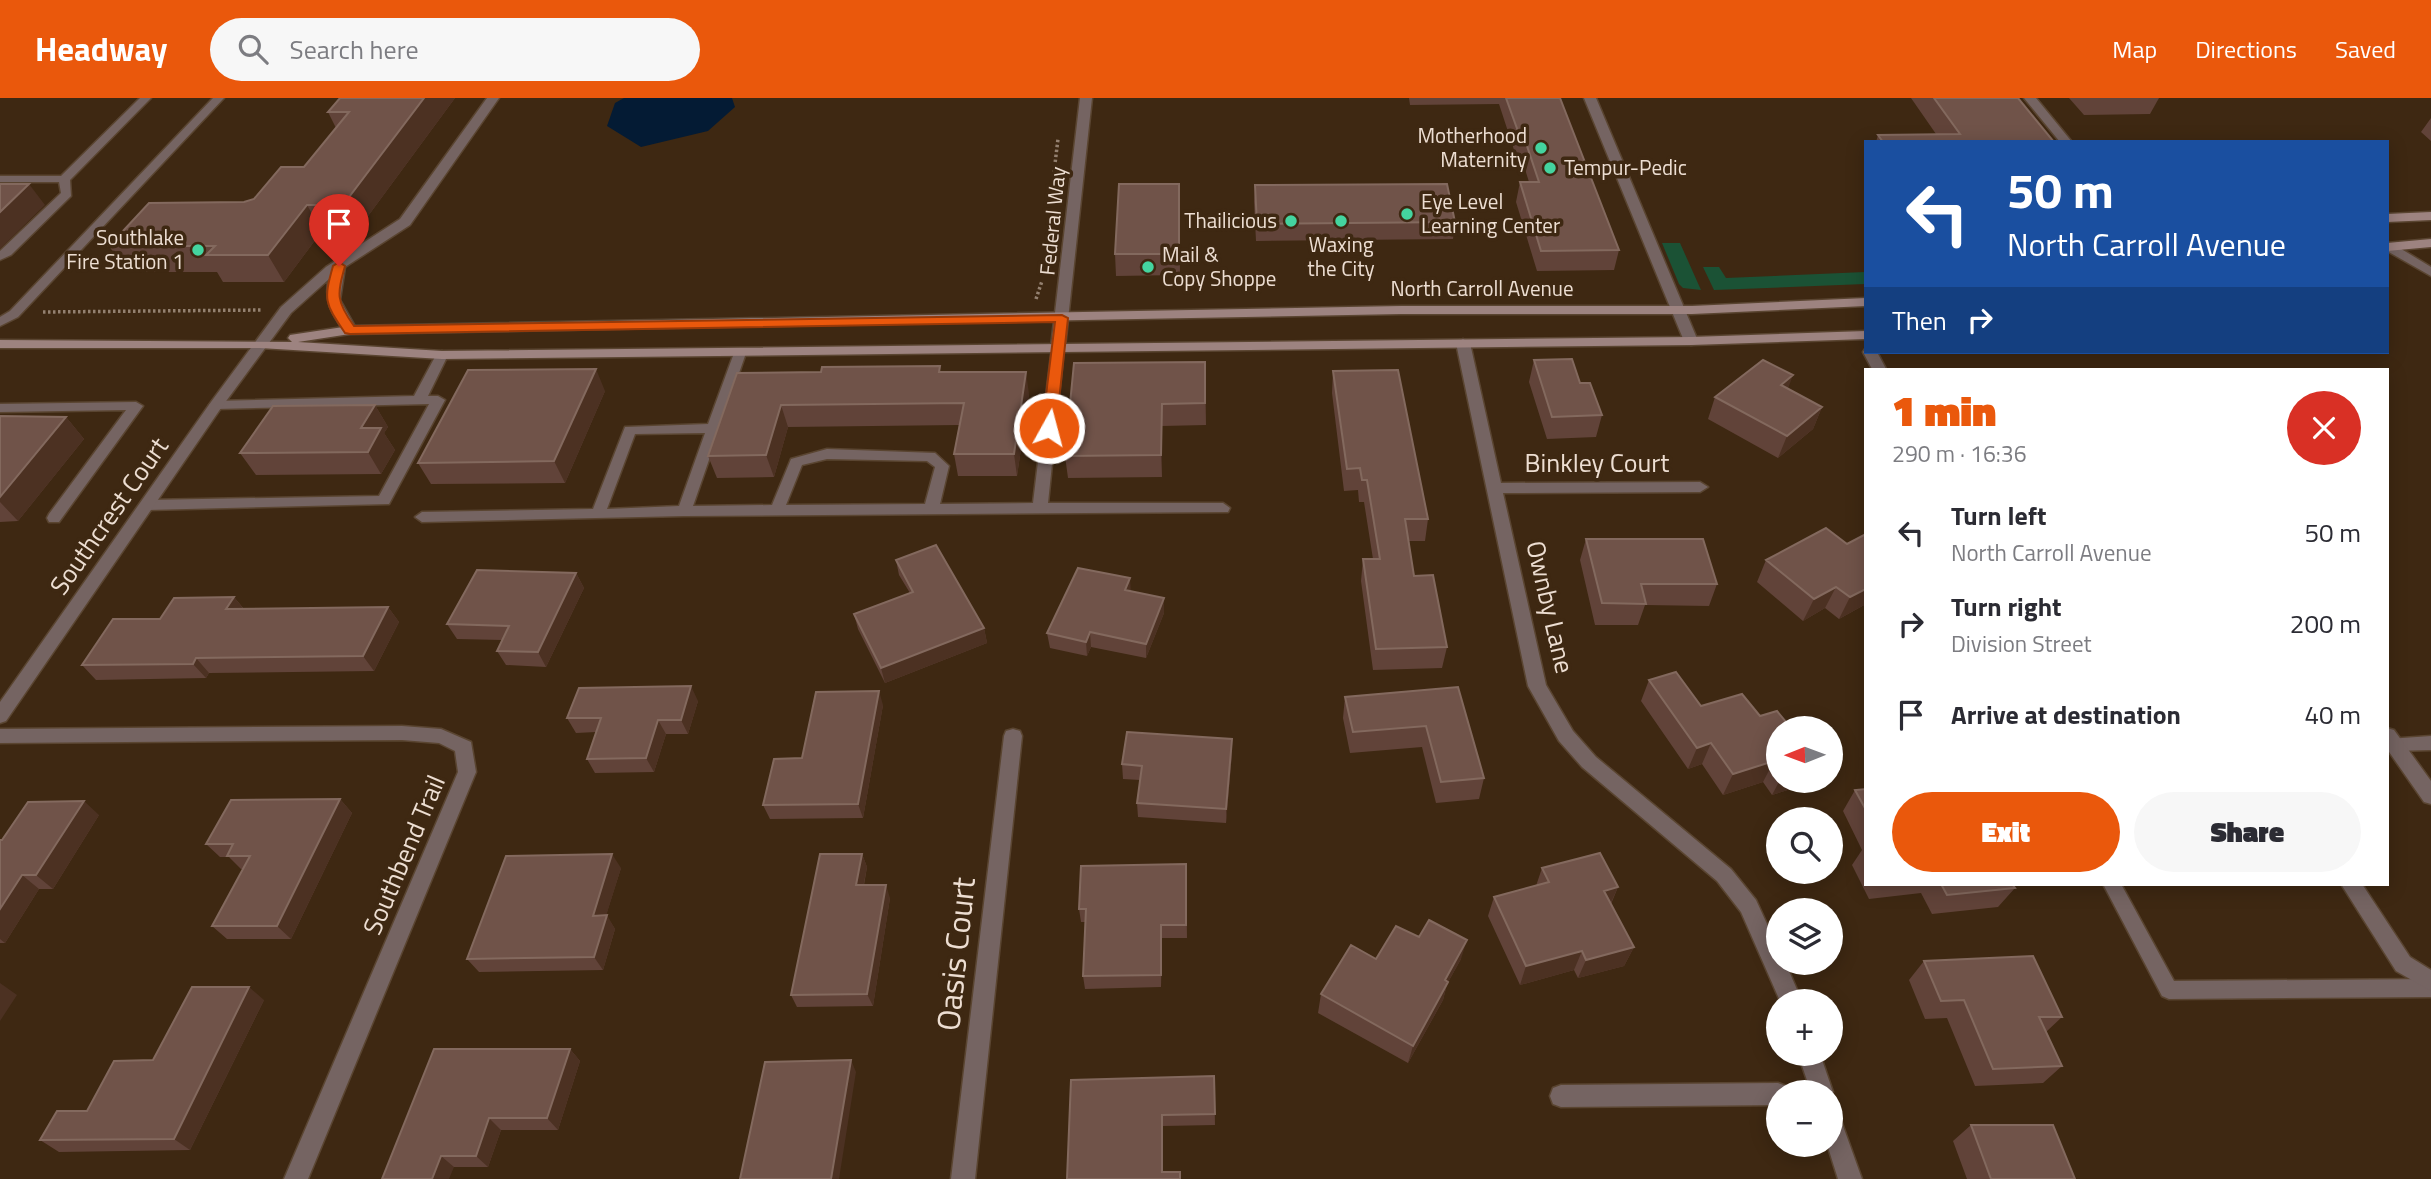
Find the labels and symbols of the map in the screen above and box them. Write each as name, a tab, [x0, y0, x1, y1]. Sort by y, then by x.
place label: Motherhood Maternity	[1417, 119, 1527, 175]
marker: Motherhood Maternity	[1533, 140, 1549, 156]
place label: Tempur-Pedic	[1564, 151, 1687, 183]
marker: Tempur-Pedic	[1542, 160, 1558, 176]
street label: Federal Way	[1030, 165, 1074, 277]
place label: Eye Level Learning Center	[1421, 185, 1560, 241]
pin	[309, 194, 369, 266]
place label: Thailicious	[1184, 204, 1277, 236]
marker: Eye Level Learning Center	[1399, 206, 1415, 222]
marker: Thailicious	[1283, 213, 1299, 229]
marker: Waxing the City	[1333, 213, 1349, 229]
place label: Southlake Fire Station 1	[66, 221, 184, 277]
place label: Waxing the City	[1307, 228, 1375, 284]
place label: Mail & Copy Shoppe	[1162, 238, 1276, 294]
marker: Southlake Fire Station 1	[190, 242, 206, 258]
marker: Mail & Copy Shoppe	[1140, 259, 1156, 275]
street label: North Carroll Avenue	[1390, 272, 1574, 304]
position arrow	[1012, 391, 1086, 465]
street label: Southcrest Court	[40, 429, 177, 602]
street label: Binkley Court	[1525, 443, 1669, 482]
street label: Ownby Lane	[1516, 537, 1585, 677]
north arrow	[1766, 716, 1843, 793]
street label: Southbend Trail	[352, 769, 455, 941]
street label: Oasis Court	[923, 875, 987, 1033]

